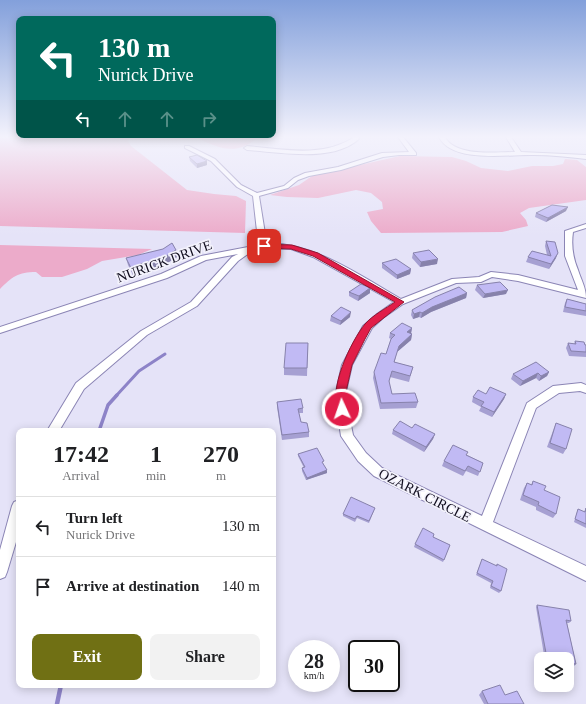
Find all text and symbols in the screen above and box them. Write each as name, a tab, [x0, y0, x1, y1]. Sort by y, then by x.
icon: left	[32, 32, 84, 84]
text: 130 m	[98, 32, 170, 63]
text: Nurick Drive	[98, 65, 193, 85]
icon: left	[72, 108, 94, 130]
icon: ahead	[114, 108, 136, 130]
icon: ahead	[156, 108, 178, 130]
icon: right	[198, 108, 220, 130]
pin	[247, 229, 281, 263]
icon: arrive	[253, 235, 275, 257]
street label: NURICK DRIVE	[115, 237, 214, 286]
position arrow	[321, 388, 363, 430]
text: 17:42	[53, 441, 109, 467]
text: 1	[150, 441, 162, 467]
text: 270	[203, 441, 239, 467]
street label: OZARK CIRCLE	[376, 466, 473, 525]
text: Arrival	[62, 468, 100, 483]
text: min	[146, 468, 166, 483]
text: m	[216, 468, 226, 483]
text: Turn left	[66, 510, 123, 526]
icon: left	[32, 516, 54, 538]
text: 130 m	[222, 518, 260, 534]
text: Nurick Drive	[66, 527, 135, 542]
icon: arrive	[32, 576, 54, 598]
text: Arrive at destination	[66, 578, 199, 594]
text: 140 m	[222, 578, 260, 594]
button: Exit	[32, 634, 142, 680]
button: Share	[150, 634, 260, 680]
speed limit sign: 30	[348, 640, 400, 692]
text: 28	[304, 650, 324, 672]
map controls	[534, 652, 574, 692]
button: layers	[534, 652, 574, 692]
text: km/h	[304, 670, 324, 681]

